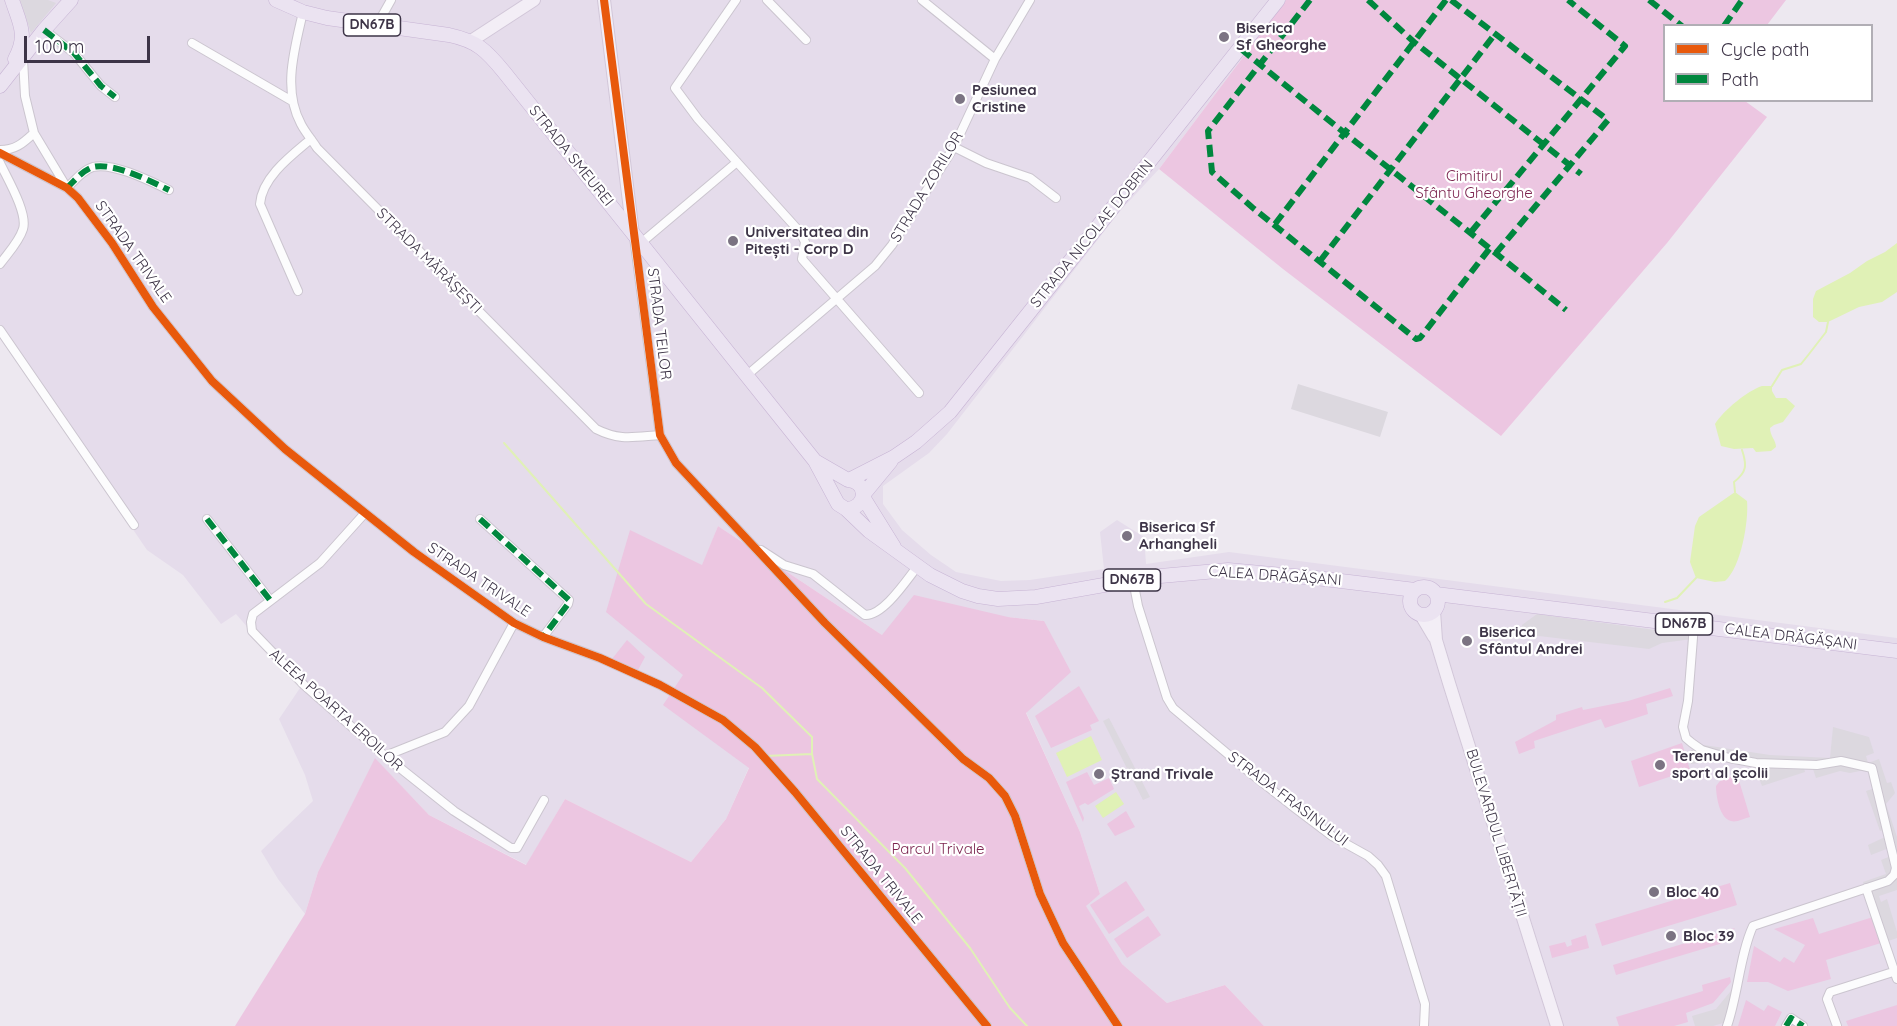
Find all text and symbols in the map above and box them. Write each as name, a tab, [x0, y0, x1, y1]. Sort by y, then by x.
road number: DN67B	[344, 14, 400, 36]
place label: Biserica Sf Gheorghe	[1236, 19, 1327, 54]
scale bar	[27, 24, 153, 62]
legend	[1663, 24, 1873, 102]
marker: Biserica Sf Gheorghe	[1217, 30, 1231, 44]
text: 100 m	[35, 35, 84, 58]
text: Cycle path	[1721, 38, 1809, 61]
text: Path	[1721, 68, 1759, 91]
place label: Pesiunea Cristine	[972, 81, 1037, 116]
marker: Pesiunea Cristine	[953, 92, 967, 106]
street label: STRADA SMEUREI	[525, 102, 617, 210]
street label: STRADA ZORILOR	[887, 128, 967, 246]
street label: STRADA NICOLAE DOBRIN	[1027, 157, 1157, 311]
park label: Cimitirul Sfântu Gheorghe	[1415, 167, 1533, 202]
street label: STRADA TRIVALE	[91, 198, 175, 306]
street label: STRADA MĂRĂȘEȘTI	[372, 204, 486, 318]
place label: Universitatea din Pitești - Corp D	[745, 223, 869, 258]
marker: Universitatea din Pitești - Corp D	[726, 234, 740, 248]
street label: STRADA TEILOR	[643, 267, 675, 381]
place label: Biserica Sf Arhangheli	[1139, 518, 1217, 553]
marker: Biserica Sf Arhangheli	[1120, 529, 1134, 543]
street label: STRADA TRIVALE	[424, 539, 534, 621]
street label: CALEA DRĂGĂȘANI	[1208, 562, 1342, 590]
road number: DN67B	[1104, 569, 1160, 591]
road number: DN67B	[1656, 613, 1712, 635]
street label: CALEA DRĂGĂȘANI	[1724, 620, 1858, 654]
place label: Biserica Sfântul Andrei	[1479, 623, 1583, 658]
marker: Biserica Sfântul Andrei	[1460, 634, 1474, 648]
street label: ALEEA POARTA EROILOR	[265, 645, 407, 775]
street label: BULEVARDUL LIBERTĂȚII	[1462, 747, 1530, 919]
place label: Terenul de sport al școlii	[1672, 747, 1768, 782]
street label: STRADA FRASINULUI	[1224, 748, 1352, 850]
marker: Terenul de sport al școlii	[1653, 758, 1667, 772]
place label: Ștrand Trivale	[1111, 765, 1214, 783]
marker: Ștrand Trivale	[1092, 767, 1106, 781]
street label: STRADA TRIVALE	[836, 823, 926, 927]
park label: Parcul Trivale	[891, 840, 985, 858]
place label: Bloc 40	[1666, 883, 1719, 901]
marker: Bloc 40	[1647, 885, 1661, 899]
place label: Bloc 39	[1683, 927, 1735, 945]
marker: Bloc 39	[1664, 929, 1678, 943]

